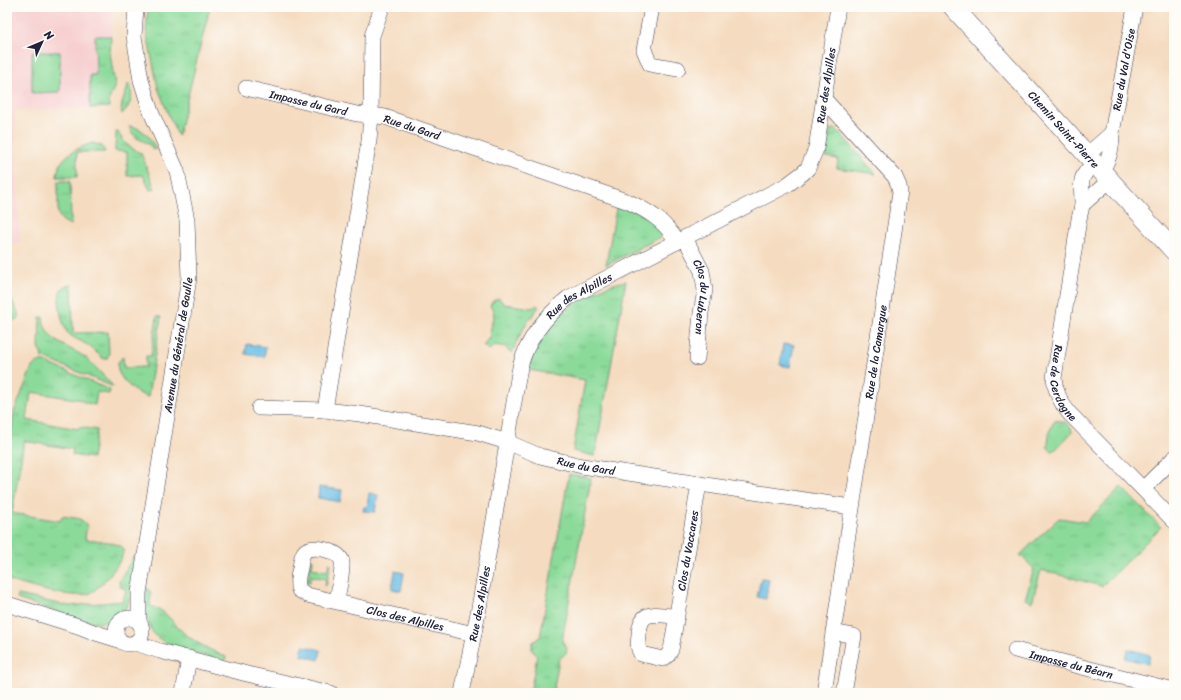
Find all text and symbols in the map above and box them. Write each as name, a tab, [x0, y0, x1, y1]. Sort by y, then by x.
north arrow	[22, 22, 62, 62]
text: N	[39, 25, 59, 45]
street label: Rue du Val d'Oise	[1107, 26, 1141, 112]
street label: Rue des Alpilles	[811, 45, 842, 125]
street label: Impasse du Gard	[266, 85, 350, 122]
street label: Chemin Saint-Pierre	[1023, 86, 1104, 173]
street label: Rue du Gard	[381, 109, 444, 146]
street label: Clos du Luberon	[687, 256, 714, 335]
street label: Rue des Alpilles	[541, 267, 617, 324]
street label: Avenue du Général de Gaulle	[158, 276, 199, 415]
street label: Rue de la Camargue	[860, 303, 893, 400]
street label: Rue de Cerdagne	[1044, 344, 1082, 427]
street label: Rue du Gard	[555, 451, 617, 481]
street label: Clos du Vaccares	[672, 508, 705, 592]
street label: Rue des Alpilles	[464, 564, 496, 643]
street label: Clos des Alpilles	[365, 600, 446, 637]
street label: Impasse du Béarn	[1026, 645, 1115, 684]

